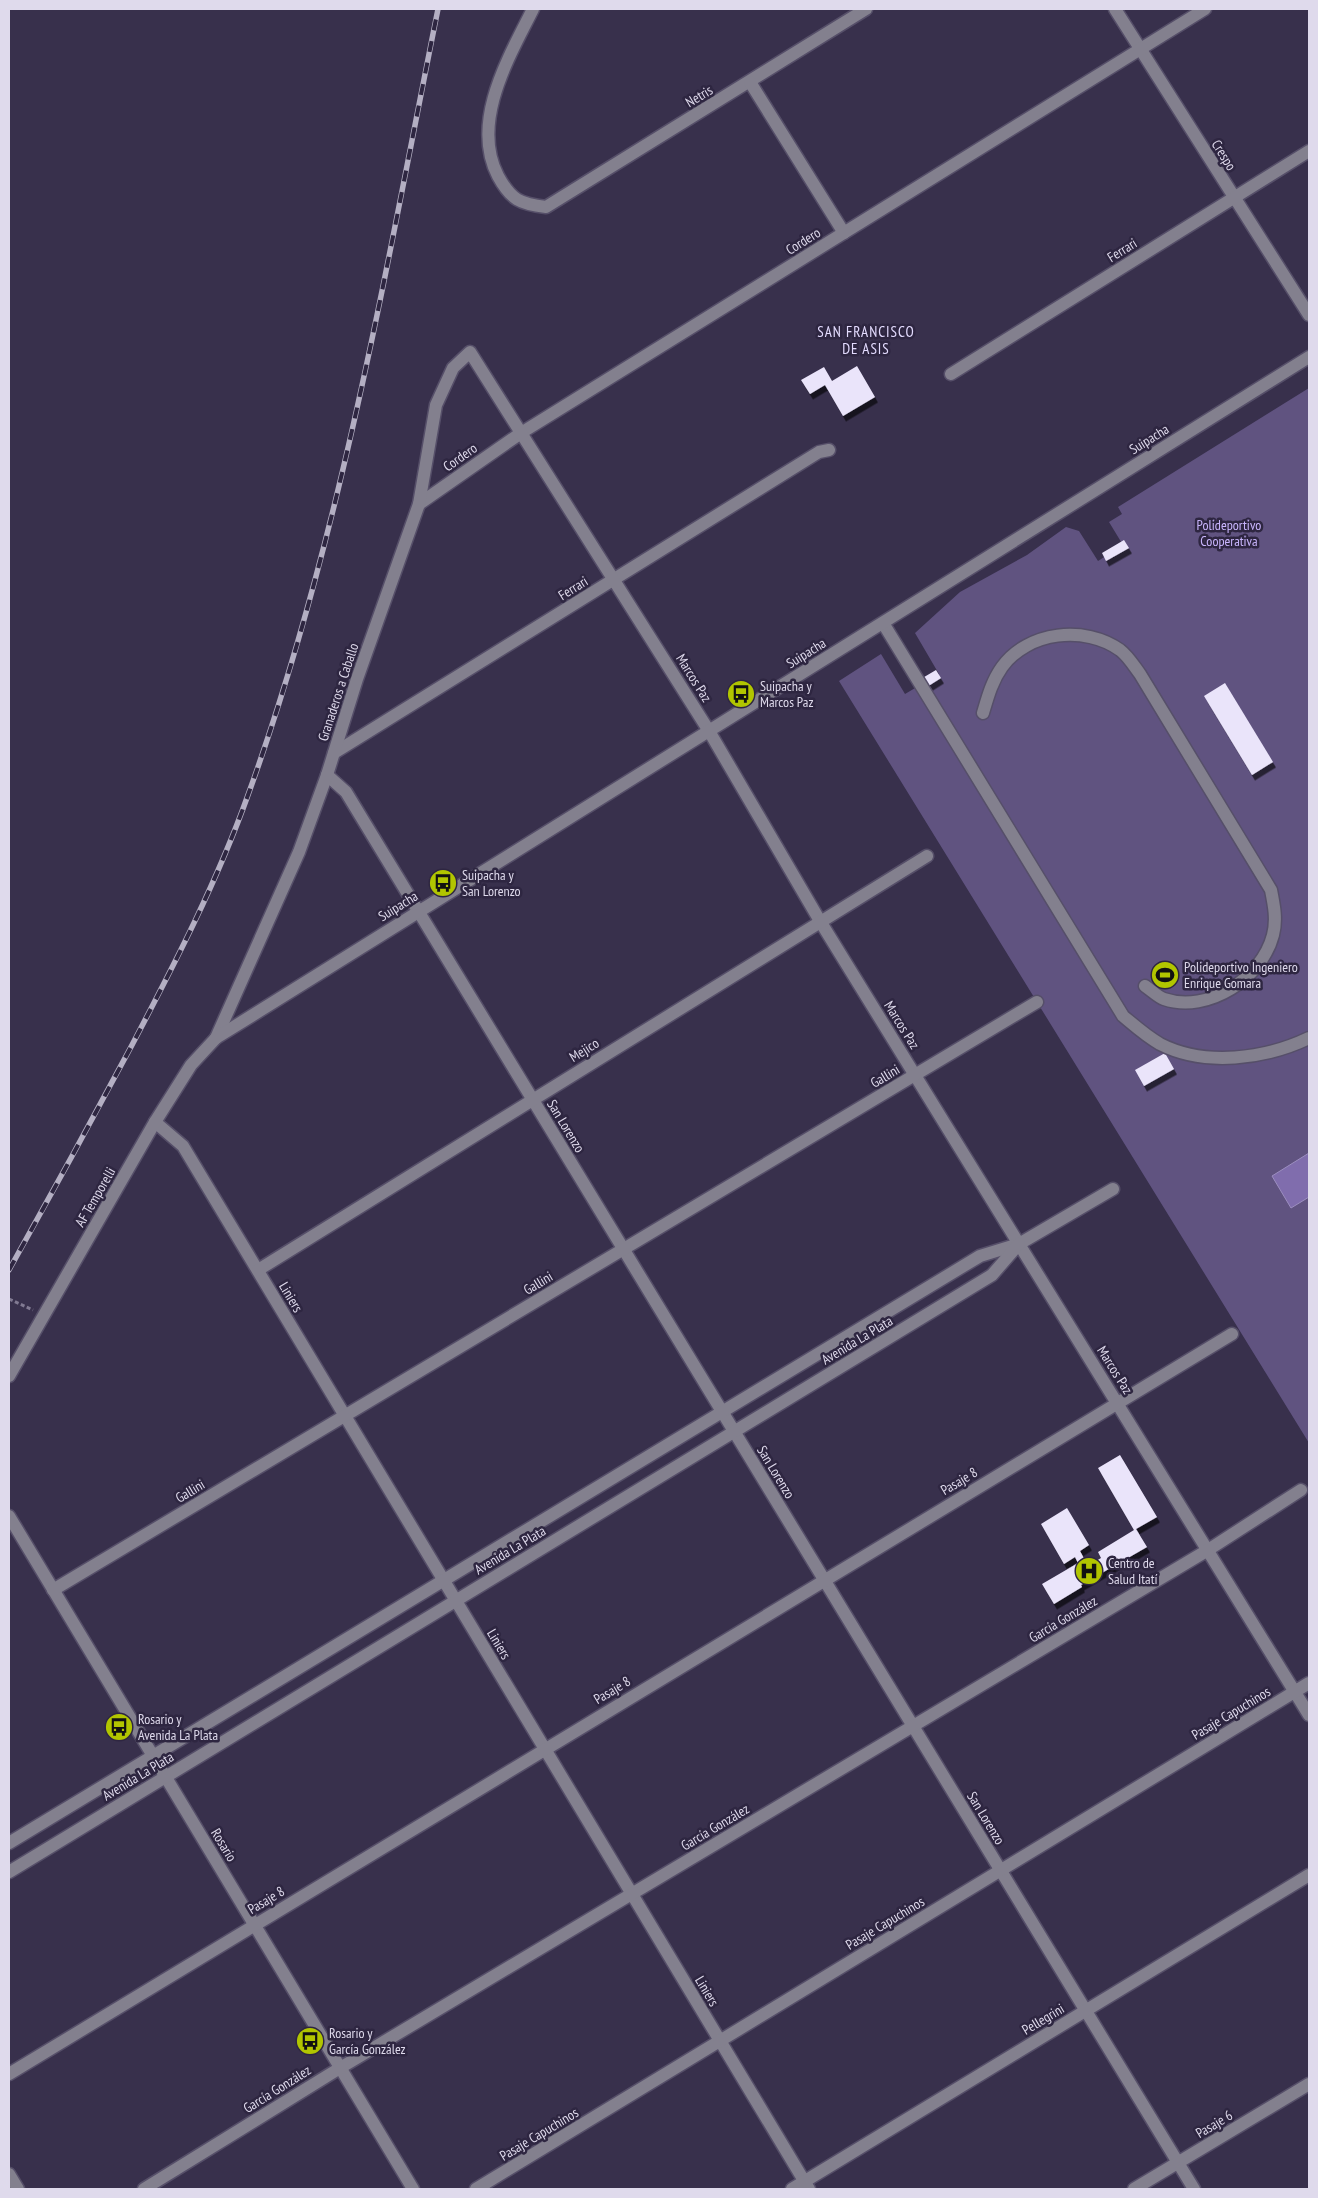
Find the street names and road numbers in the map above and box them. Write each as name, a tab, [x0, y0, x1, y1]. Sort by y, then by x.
street label: Netris	[682, 81, 716, 111]
street label: Crespo	[1208, 136, 1240, 174]
street label: Cordero	[782, 223, 824, 259]
street label: Ferrari	[1104, 234, 1140, 266]
street label: Suipacha	[1126, 420, 1172, 458]
street label: Cordero	[439, 439, 481, 475]
street label: Ferrari	[555, 572, 591, 604]
street label: Suipacha	[783, 634, 829, 672]
street label: Granaderos a Caballo	[314, 641, 362, 743]
street label: Marcos Paz	[672, 651, 716, 705]
street label: Suipacha	[375, 887, 421, 925]
street label: Marcos Paz	[880, 998, 924, 1052]
street label: Mejico	[566, 1034, 602, 1066]
street label: Gallini	[867, 1060, 903, 1092]
street label: San Lorenzo	[543, 1096, 589, 1156]
street label: AF Temporelli	[71, 1164, 119, 1230]
street label: Gallini	[520, 1267, 556, 1299]
street label: Liniers	[275, 1278, 307, 1316]
street label: Avenida La Plata	[818, 1312, 896, 1368]
street label: Marcos Paz	[1093, 1343, 1137, 1397]
street label: San Lorenzo	[753, 1442, 799, 1502]
street label: Pasaje 8	[937, 1463, 981, 1499]
street label: Gallini	[172, 1475, 208, 1507]
street label: Avenida La Plata	[471, 1522, 549, 1578]
street label: García González	[1026, 1592, 1100, 1646]
street label: Liniers	[483, 1625, 515, 1663]
street label: Pasaje 8	[590, 1672, 634, 1708]
street label: Pasaje Capuchinos	[1188, 1682, 1274, 1744]
street label: Avenida La Plata	[99, 1748, 177, 1804]
street label: San Lorenzo	[963, 1788, 1009, 1848]
street label: García González	[678, 1800, 752, 1854]
street label: Rosario	[207, 1825, 241, 1865]
street label: Pasaje 8	[244, 1882, 288, 1918]
street label: Pasaje Capuchinos	[842, 1892, 928, 1954]
street label: Liniers	[691, 1972, 723, 2010]
street label: Pellegrini	[1019, 1999, 1067, 2039]
street label: García González	[240, 2061, 314, 2117]
street label: Pasaje Capuchinos	[496, 2103, 582, 2165]
street label: Pasaje 6	[1192, 2106, 1236, 2142]

